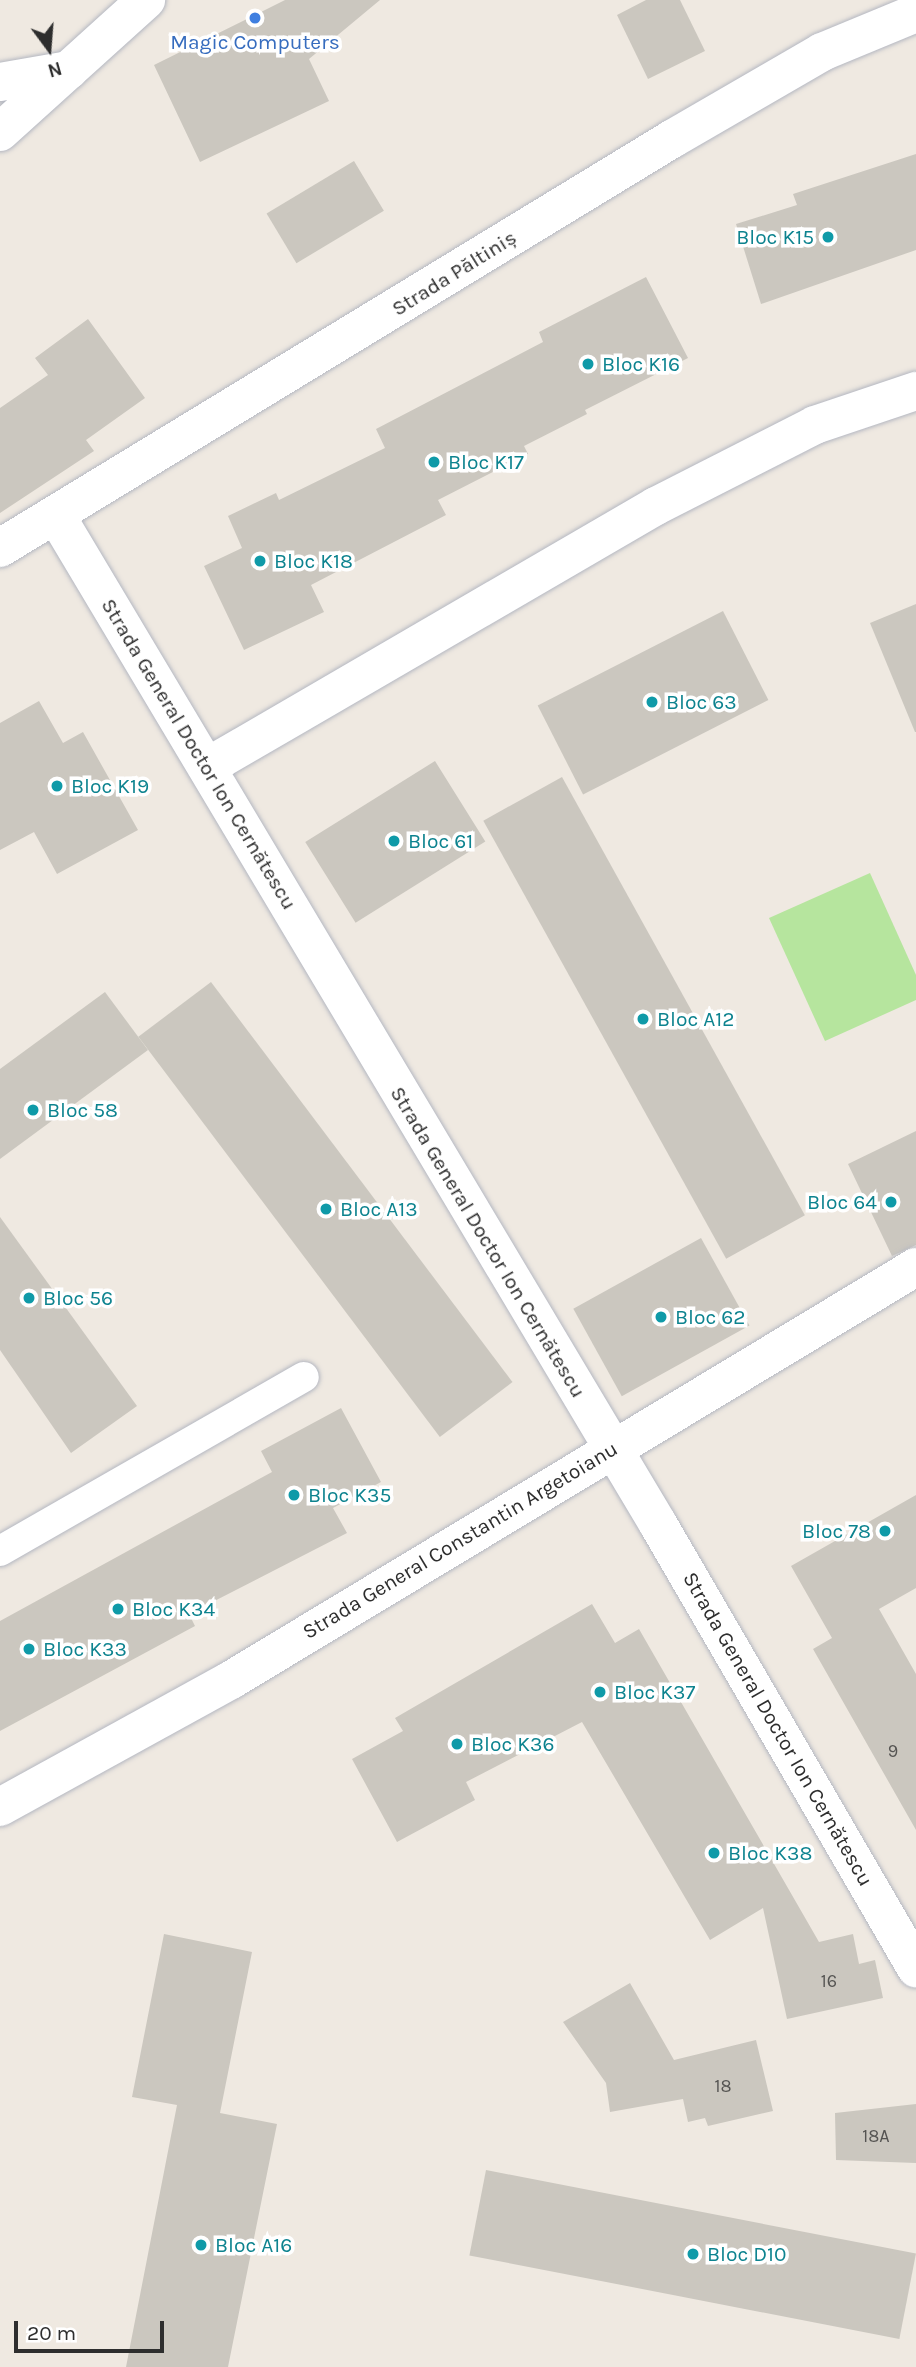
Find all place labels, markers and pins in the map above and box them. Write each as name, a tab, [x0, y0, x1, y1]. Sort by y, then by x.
marker: Magic Computers	[247, 10, 263, 26]
place label: Magic Computers	[170, 29, 340, 55]
place label: Bloc K15	[736, 224, 814, 250]
marker: Bloc K15	[820, 229, 836, 245]
place label: Bloc K16	[602, 351, 680, 377]
marker: Bloc K16	[580, 356, 596, 372]
place label: Bloc K17	[448, 449, 524, 475]
marker: Bloc K17	[426, 454, 442, 470]
place label: Bloc K18	[274, 548, 353, 574]
marker: Bloc K18	[252, 553, 268, 569]
place label: Bloc 63	[666, 689, 737, 715]
marker: Bloc 63	[644, 694, 660, 710]
place label: Bloc K19	[71, 773, 149, 799]
marker: Bloc K19	[49, 778, 65, 794]
place label: Bloc 61	[408, 828, 473, 854]
marker: Bloc 61	[386, 833, 402, 849]
place label: Bloc A12	[657, 1006, 734, 1032]
marker: Bloc A12	[635, 1011, 651, 1027]
place label: Bloc 58	[47, 1097, 118, 1123]
marker: Bloc 58	[25, 1102, 41, 1118]
place label: Bloc 64	[807, 1189, 877, 1215]
marker: Bloc 64	[883, 1194, 899, 1210]
place label: Bloc A13	[340, 1196, 418, 1222]
marker: Bloc A13	[318, 1201, 334, 1217]
place label: Bloc 56	[43, 1285, 113, 1311]
marker: Bloc 56	[21, 1290, 37, 1306]
place label: Bloc 62	[675, 1304, 745, 1330]
marker: Bloc 62	[653, 1309, 669, 1325]
place label: Bloc K35	[308, 1482, 391, 1508]
marker: Bloc K35	[286, 1487, 302, 1503]
place label: Bloc 78	[802, 1518, 871, 1544]
marker: Bloc 78	[877, 1523, 893, 1539]
place label: Bloc K34	[132, 1596, 215, 1622]
marker: Bloc K34	[110, 1601, 126, 1617]
place label: Bloc K33	[43, 1636, 127, 1662]
marker: Bloc K33	[21, 1641, 37, 1657]
place label: Bloc K37	[614, 1679, 695, 1705]
marker: Bloc K37	[592, 1684, 608, 1700]
place label: Bloc K36	[471, 1731, 554, 1757]
marker: Bloc K36	[449, 1736, 465, 1752]
place label: Bloc K38	[728, 1840, 812, 1866]
marker: Bloc K38	[706, 1845, 722, 1861]
place label: Bloc A16	[215, 2232, 292, 2258]
marker: Bloc A16	[193, 2237, 209, 2253]
place label: Bloc D10	[707, 2241, 786, 2267]
marker: Bloc D10	[685, 2246, 701, 2262]

